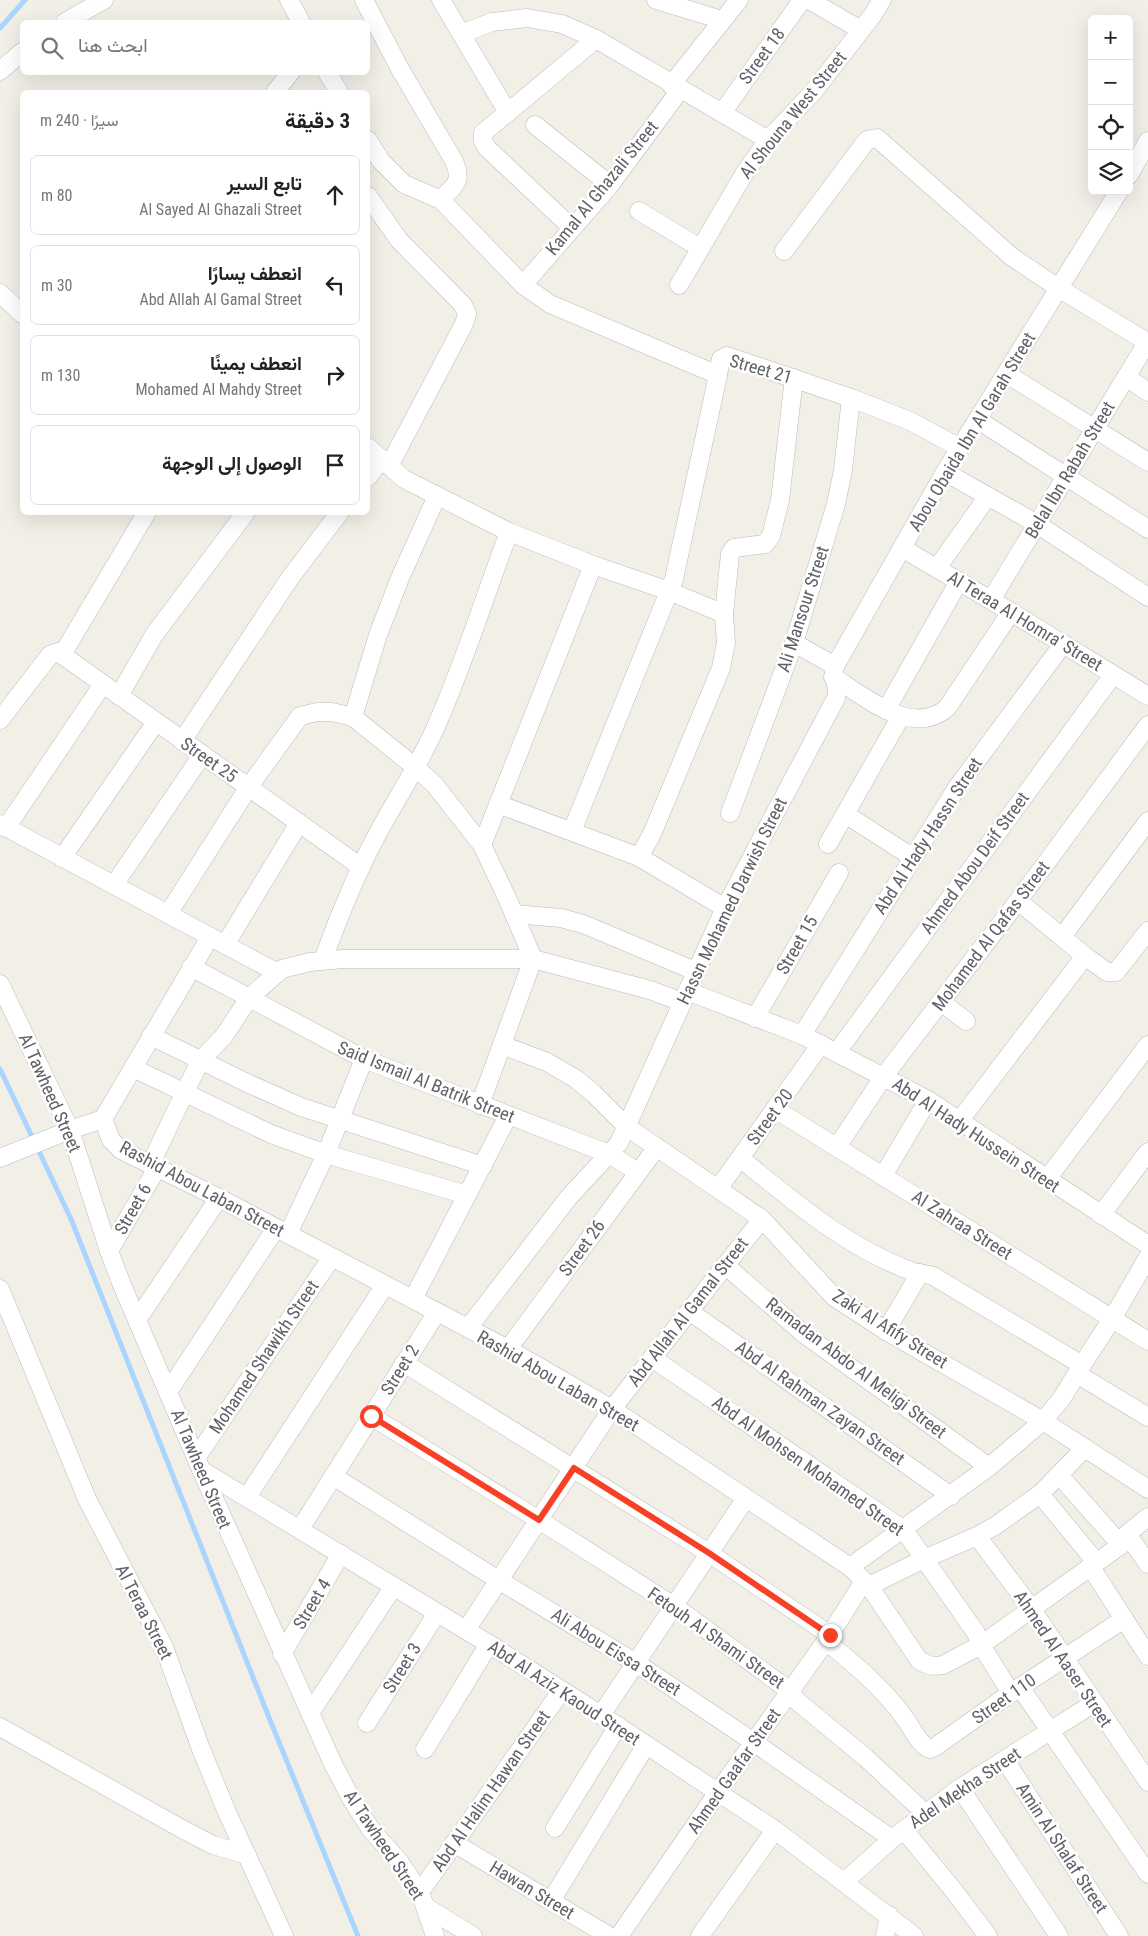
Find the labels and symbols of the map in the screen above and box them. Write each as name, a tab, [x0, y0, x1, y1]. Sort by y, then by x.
street label: Street 18	[734, 24, 789, 88]
street label: Al Shouna West Street	[735, 47, 850, 183]
street label: Kamal Al Ghazali Street	[541, 116, 662, 259]
street label: Abou Obaida Ibn Al Garah Street	[904, 329, 1039, 535]
street label: Street 21	[727, 350, 795, 387]
street label: Belal Ibn Rabah Street	[1020, 397, 1119, 542]
street label: Ali Mansour Street	[772, 543, 833, 675]
street label: Al Teraa Al Homra' Street	[944, 566, 1106, 675]
street label: Street 25	[177, 733, 242, 787]
street label: Abd Al Hady Hassn Street	[869, 753, 986, 918]
street label: Ahmed Abou Deif Street	[916, 788, 1033, 938]
street label: Hassn Mohamed Darwish Street	[672, 794, 791, 1008]
street label: Mohamed Al Qafas Street	[927, 857, 1054, 1015]
street label: Street 15	[771, 912, 822, 978]
street label: Al Tawheed Street	[15, 1030, 86, 1155]
street label: Said Ismail Al Batrik Street	[335, 1036, 518, 1127]
street label: Abd Al Hady Hussein Street	[889, 1073, 1064, 1197]
street label: Street 20	[742, 1085, 797, 1149]
street label: Rashid Abou Laban Street	[116, 1136, 288, 1241]
street label: Street 6	[110, 1180, 155, 1238]
street label: Al Zahraa Street	[908, 1185, 1016, 1264]
street label: Street 26	[554, 1216, 609, 1280]
street label: Abd Allah Al Gamal Street	[623, 1233, 752, 1390]
street label: Mohamed Shawikh Street	[204, 1276, 323, 1437]
street label: Zaki Al Afify Street	[829, 1285, 952, 1372]
street label: Ramadan Abdo Al Meligi Street	[762, 1293, 951, 1442]
street label: Rashid Abou Laban Street	[474, 1326, 643, 1435]
street label: Abd Al Rahman Zayan Street	[732, 1336, 909, 1469]
street label: Street 2	[376, 1341, 423, 1399]
street label: Abd Al Mohsen Mohamed Street	[708, 1391, 908, 1540]
route start	[360, 1405, 383, 1428]
street label: Al Tawheed Street	[167, 1406, 236, 1532]
street label: Al Teraa Street	[112, 1561, 177, 1663]
street label: Street 4	[288, 1575, 335, 1633]
street label: Fetouh Al Shami Street	[644, 1583, 789, 1693]
street label: Ahmed Al Aaser Street	[1010, 1586, 1117, 1731]
street label: Ali Abou Eissa Street	[548, 1603, 685, 1700]
route end	[819, 1624, 842, 1647]
street label: Abd Al Aziz Kaoud Street	[484, 1636, 644, 1750]
street label: Street 3	[378, 1639, 425, 1697]
street label: Street 110	[968, 1669, 1040, 1728]
street label: Ahmed Gaafar Street	[683, 1704, 785, 1837]
street label: Abd Al Halim Hawan Street	[427, 1706, 554, 1875]
street label: Adel Mekha Street	[905, 1743, 1024, 1833]
street label: Amin Al Shalaf Street	[1013, 1779, 1112, 1917]
street label: Al Tawheed Street	[340, 1786, 429, 1904]
street label: Hawan Street	[486, 1856, 578, 1923]

